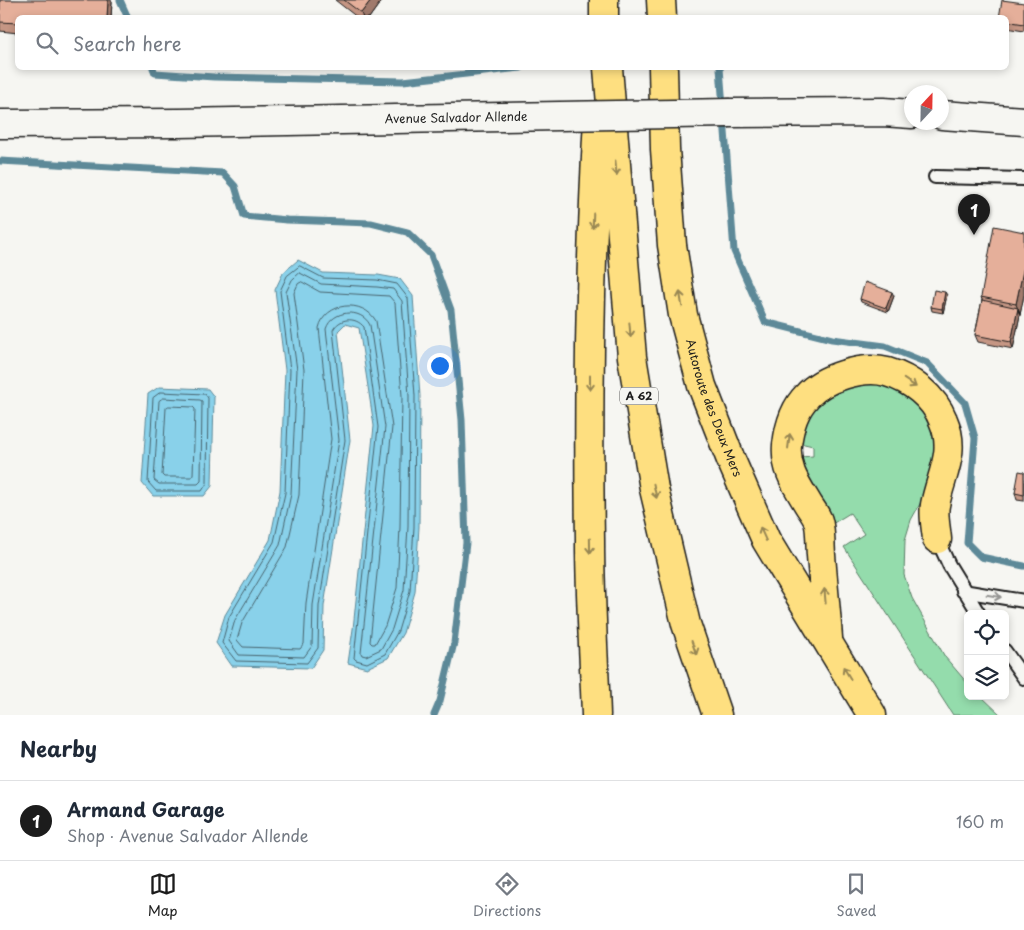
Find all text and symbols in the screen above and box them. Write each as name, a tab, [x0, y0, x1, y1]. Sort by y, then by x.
search box	[15, 15, 1009, 70]
icon: search	[33, 29, 61, 57]
text: Search here	[73, 29, 182, 57]
north arrow	[904, 85, 949, 130]
street label: Avenue Salvador Allende	[384, 107, 528, 127]
one-way arrow	[612, 160, 621, 176]
pin: 1	[958, 194, 990, 235]
one-way arrow	[588, 212, 598, 229]
one-way arrow	[676, 291, 686, 307]
one-way arrow	[625, 322, 635, 338]
street label: Autoroute des Deux Mers	[682, 337, 747, 480]
your location	[427, 353, 453, 379]
one-way arrow	[585, 375, 595, 391]
one-way arrow	[903, 378, 917, 388]
road number: A 62	[620, 388, 658, 404]
one-way arrow	[784, 434, 794, 450]
one-way arrow	[651, 482, 660, 498]
one-way arrow	[758, 527, 768, 542]
one-way arrow	[585, 538, 595, 554]
one-way arrow	[820, 588, 829, 604]
one-way arrow	[985, 591, 1001, 601]
map controls	[964, 610, 1009, 700]
button: locate	[964, 610, 1009, 655]
one-way arrow	[690, 640, 699, 656]
button: layers	[964, 655, 1009, 700]
one-way arrow	[841, 667, 851, 681]
text: Nearby	[20, 732, 97, 764]
text: Armand Garage	[67, 795, 225, 823]
text: 1	[32, 809, 40, 833]
text: 160 m	[956, 809, 1004, 833]
text: Shop · Avenue Salvador Allende	[67, 823, 309, 847]
tab: Map	[148, 870, 178, 921]
tab: Directions	[473, 870, 541, 921]
tab: Saved	[837, 870, 876, 921]

